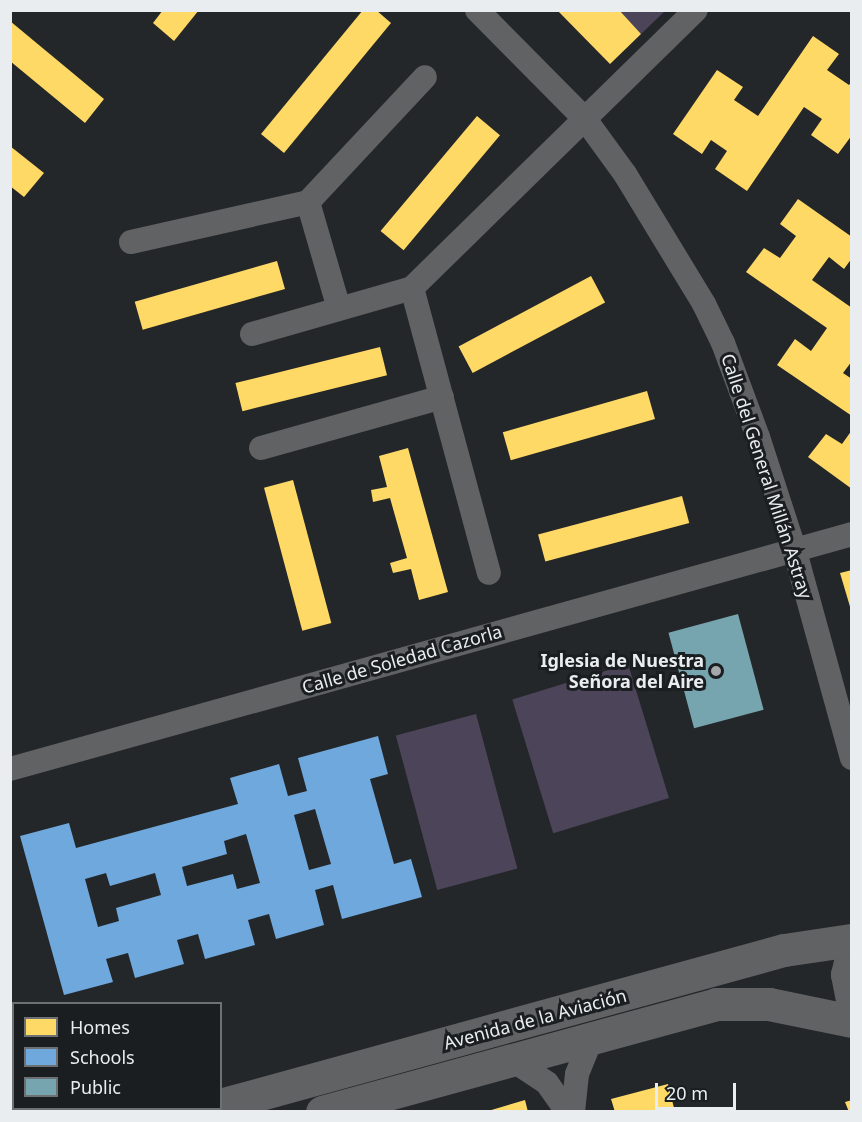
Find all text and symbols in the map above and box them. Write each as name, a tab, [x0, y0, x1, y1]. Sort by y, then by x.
street label: Calle del General Millán Astray	[717, 351, 817, 601]
street label: Calle de Soledad Cazorla	[300, 620, 504, 698]
place label: Iglesia de Nuestra Señora del Aire	[540, 650, 704, 692]
marker: Iglesia de Nuestra Señora del Aire	[709, 664, 723, 678]
street label: Avenida de la Aviación	[441, 984, 629, 1054]
legend	[12, 1002, 222, 1110]
text: Homes	[70, 1015, 130, 1039]
text: Schools	[70, 1045, 135, 1069]
scale bar	[658, 1071, 739, 1109]
text: Public	[70, 1075, 121, 1099]
text: 20 m	[666, 1081, 708, 1105]

